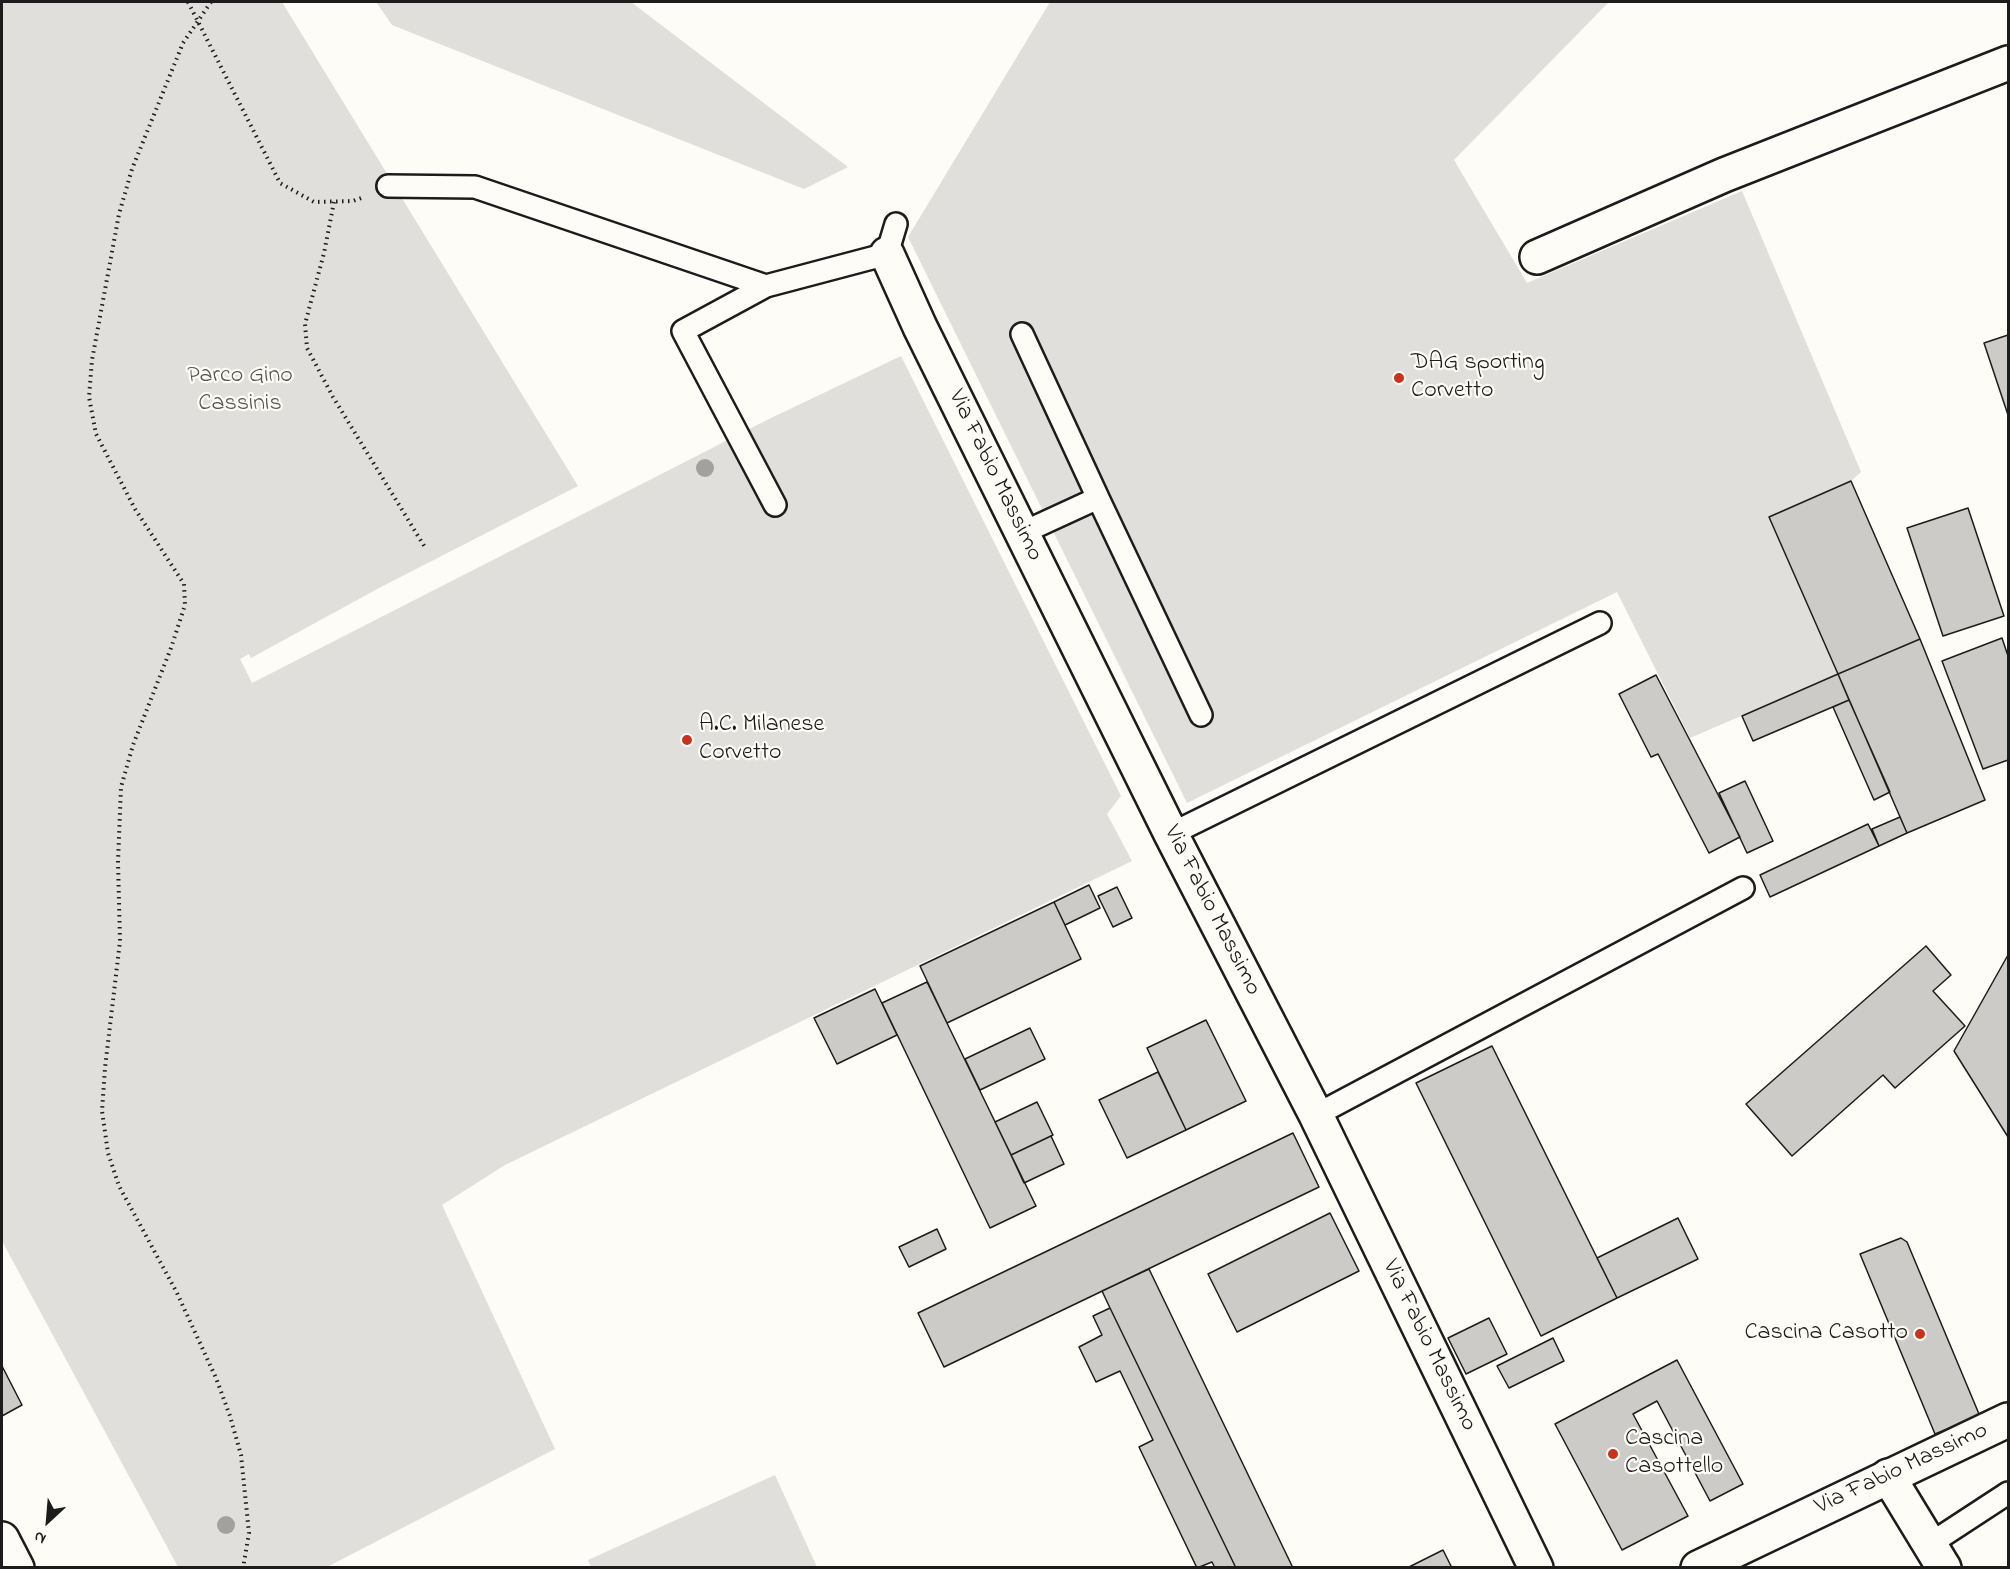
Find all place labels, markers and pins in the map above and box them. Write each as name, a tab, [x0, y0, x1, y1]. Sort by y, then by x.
place label: DAG sporting Corvetto	[1411, 350, 1545, 406]
marker: DAG sporting Corvetto	[1392, 371, 1406, 385]
place label: A.C. Milanese Corvetto	[699, 712, 824, 768]
marker: A.C. Milanese Corvetto	[680, 733, 694, 747]
place label: Cascina Casotto	[1744, 1320, 1908, 1348]
marker: Cascina Casotto	[1913, 1327, 1927, 1341]
place label: Cascina Casottello	[1625, 1426, 1723, 1482]
marker: Cascina Casottello	[1606, 1447, 1620, 1461]

